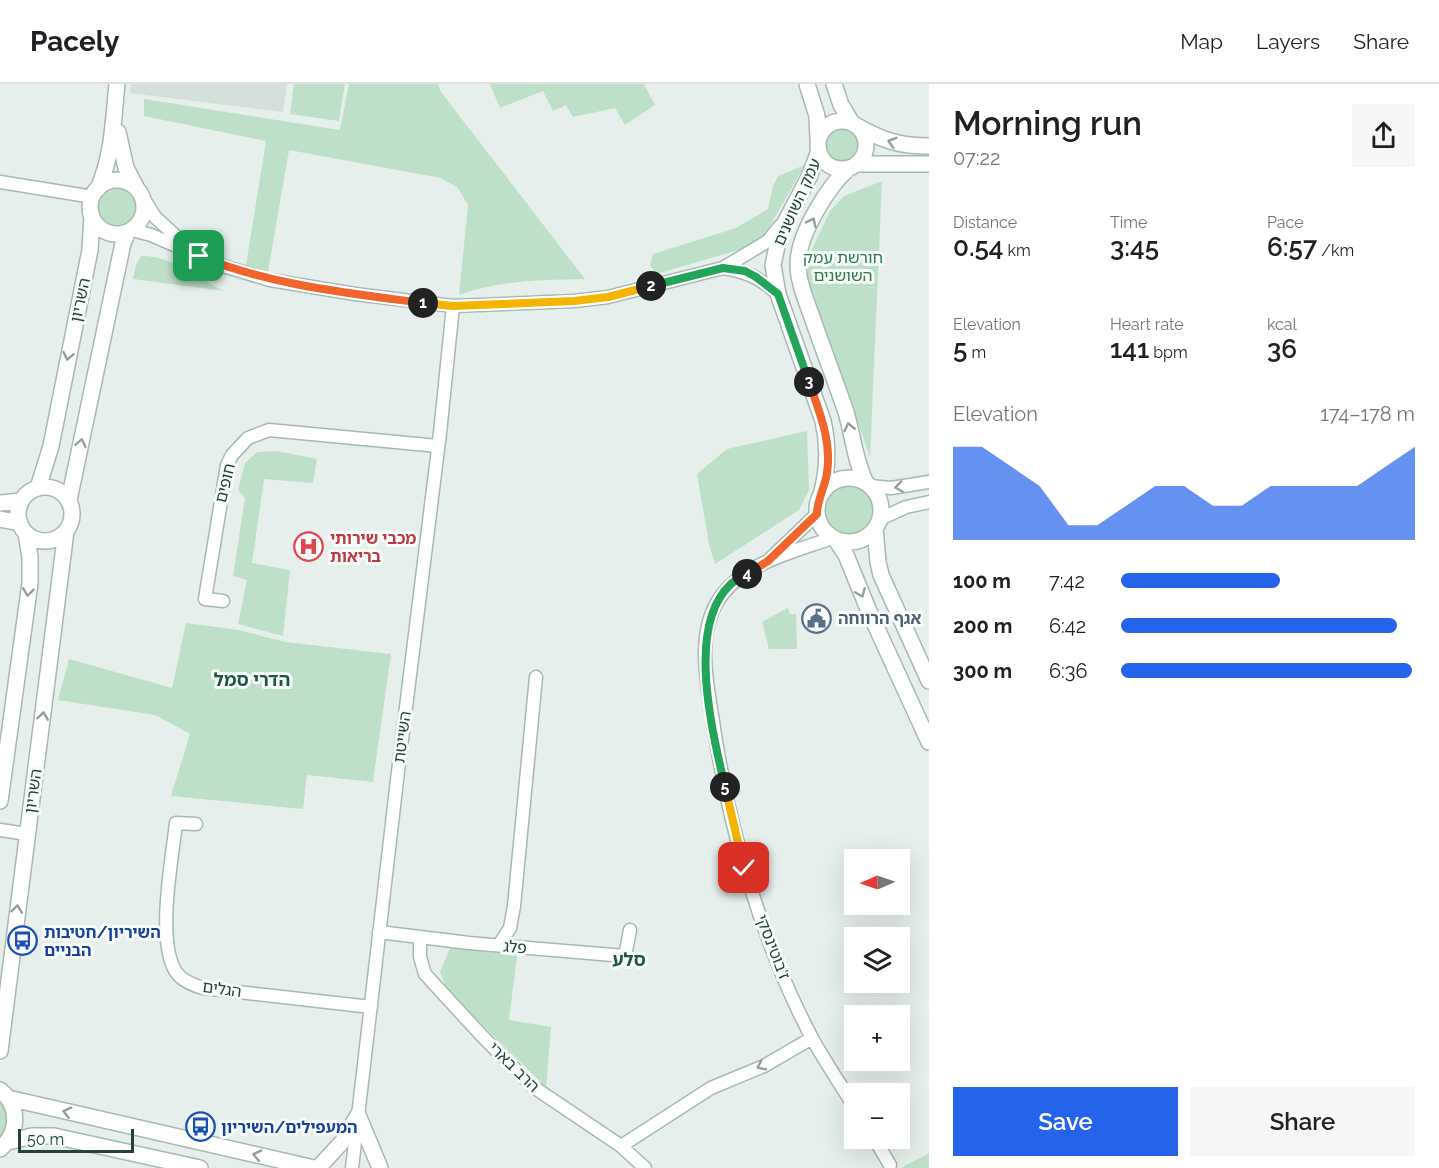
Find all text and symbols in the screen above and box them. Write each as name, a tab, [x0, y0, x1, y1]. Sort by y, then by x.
text: Pacely	[30, 25, 119, 58]
text: Map	[1180, 29, 1223, 54]
text: Layers	[1256, 29, 1320, 54]
text: Share	[1353, 29, 1409, 54]
text: Morning run	[953, 104, 1142, 143]
button: share	[1352, 104, 1415, 167]
one-way arrow	[887, 137, 898, 149]
text: 07:22	[953, 146, 1000, 170]
street label: עמק השושנים	[769, 155, 825, 249]
text: Distance	[953, 213, 1017, 232]
text: Time	[1110, 213, 1147, 232]
text: Pace	[1267, 213, 1304, 232]
one-way arrow	[804, 218, 816, 229]
pin	[173, 230, 224, 281]
text: 0.54	[953, 232, 1004, 262]
text: 3:45	[1110, 232, 1159, 262]
text: 6:57	[1267, 232, 1317, 262]
icon: arrive	[182, 239, 215, 272]
text: km	[1004, 241, 1031, 260]
text: /km	[1317, 241, 1354, 260]
park label: חורשת עמק השושנים	[803, 248, 883, 285]
pin: 2	[636, 271, 666, 301]
street label: השריון	[66, 276, 94, 324]
text: 2	[646, 276, 656, 295]
pin: 1	[408, 288, 438, 318]
text: 1	[419, 293, 427, 312]
text: Elevation	[953, 315, 1021, 334]
text: Heart rate	[1110, 315, 1184, 334]
text: kcal	[1267, 315, 1297, 334]
text: 5	[953, 334, 967, 364]
text: 141	[1110, 334, 1149, 364]
text: 36	[1267, 334, 1297, 364]
text: m	[967, 343, 986, 362]
text: bpm	[1149, 343, 1188, 362]
one-way arrow	[62, 351, 75, 361]
pin: 3	[794, 367, 824, 397]
text: 3	[805, 372, 813, 391]
text: Elevation	[953, 402, 1038, 426]
text: 174–178 m	[1320, 402, 1415, 426]
one-way arrow	[844, 422, 857, 432]
one-way arrow	[74, 438, 87, 448]
street label: חופים	[211, 461, 239, 505]
one-way arrow	[895, 480, 904, 492]
place label: מכבי שירותי בריאות	[330, 529, 416, 566]
hospital icon: מכבי שירותי בריאות	[293, 531, 325, 563]
pin: 4	[732, 559, 762, 589]
text: 4	[742, 564, 752, 583]
text: 100 m	[953, 569, 1011, 593]
text: 7:42	[1049, 569, 1085, 593]
one-way arrow	[854, 586, 866, 597]
one-way arrow	[23, 587, 35, 596]
public building icon: אגף הרווחה	[801, 602, 833, 634]
place label: אגף הרווחה	[838, 609, 921, 628]
text: 200 m	[953, 614, 1012, 638]
text: 6:42	[1049, 614, 1086, 638]
text: 300 m	[953, 659, 1012, 683]
text: 6:36	[1049, 659, 1088, 683]
district label: הדרי סמל	[214, 669, 290, 690]
street label: השייטת	[389, 710, 415, 764]
one-way arrow	[36, 711, 48, 721]
street label: השריון	[20, 768, 46, 814]
pin: 5	[710, 772, 740, 802]
text: 5	[721, 777, 729, 796]
pin	[718, 842, 769, 893]
north arrow	[844, 849, 910, 915]
map controls	[844, 849, 910, 1149]
icon: check	[727, 851, 760, 884]
one-way arrow	[10, 905, 23, 914]
street label: ז'בוטינסקי	[752, 912, 794, 982]
place label: השיריון/חטיבות הבניים	[44, 923, 161, 960]
bus stop icon: השיריון/חטיבות הבניים	[7, 925, 39, 957]
button: layers	[844, 927, 910, 993]
street label: פלג	[502, 936, 528, 958]
district label: סלע	[612, 949, 646, 970]
street label: הגלים	[201, 977, 243, 1001]
button: +	[844, 1005, 910, 1071]
street label: הרב בארי	[485, 1038, 543, 1096]
one-way arrow	[756, 1059, 767, 1071]
button: −	[844, 1083, 910, 1149]
button: Save	[953, 1087, 1178, 1156]
button: Share	[1190, 1087, 1415, 1156]
one-way arrow	[62, 1106, 72, 1119]
bus stop icon: המעפילים/השיריון	[184, 1111, 216, 1143]
place label: המעפילים/השיריון	[221, 1118, 358, 1137]
scale bar	[18, 1126, 134, 1154]
text: 50 m	[27, 1130, 64, 1149]
one-way arrow	[252, 1149, 262, 1162]

